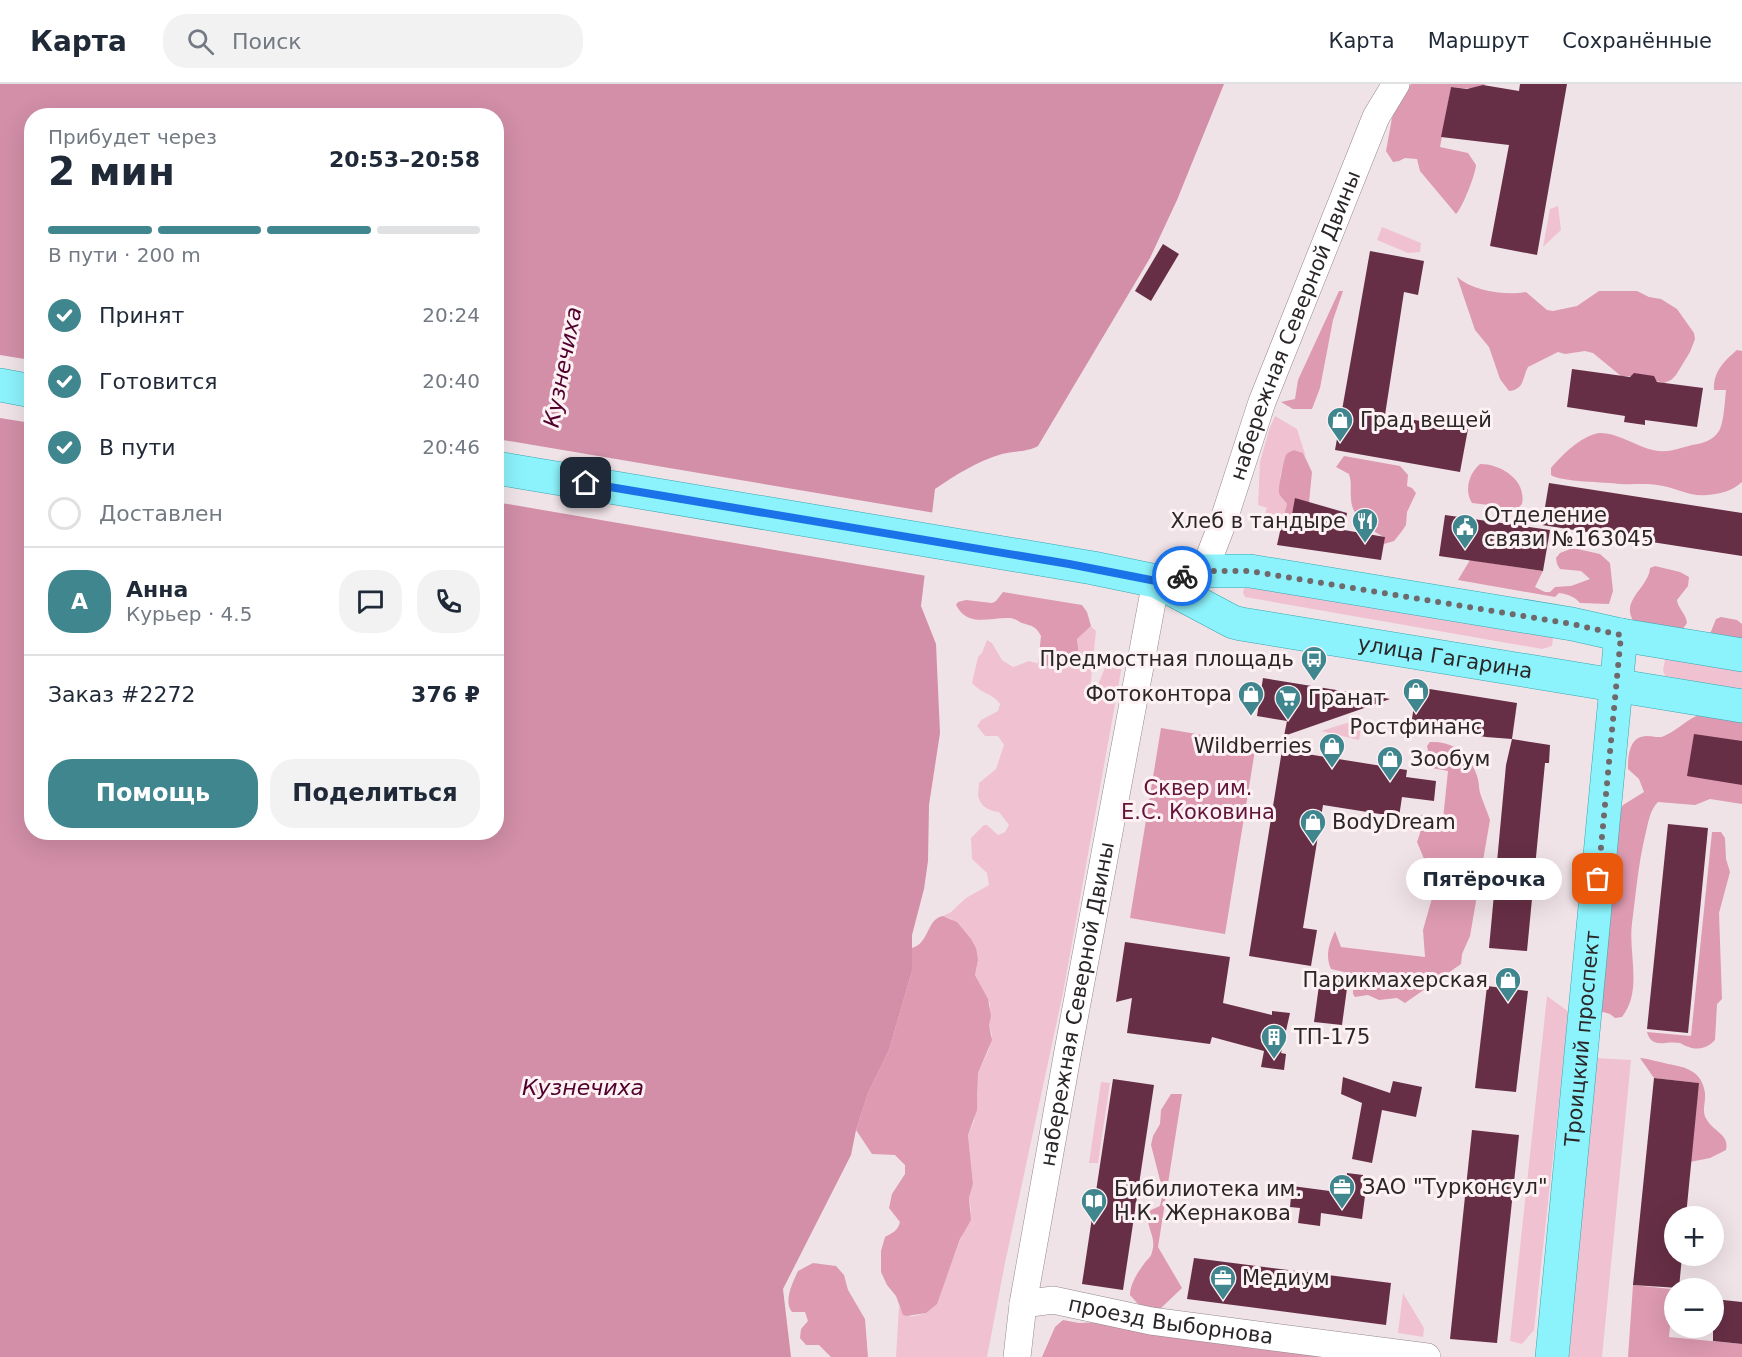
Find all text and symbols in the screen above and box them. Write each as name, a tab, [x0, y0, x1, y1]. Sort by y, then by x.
search box	[163, 14, 583, 68]
text: Карта	[30, 25, 127, 58]
icon: search	[184, 25, 217, 58]
text: Поиск	[232, 29, 302, 54]
text: Карта	[1329, 29, 1395, 53]
text: Маршрут	[1428, 29, 1529, 53]
text: Сохранённые	[1562, 29, 1712, 53]
text: Прибудет через	[48, 125, 217, 149]
text: 20:53–20:58	[329, 147, 480, 172]
text: 2 мин	[48, 149, 175, 194]
street label: набережная Северной Двины	[1225, 167, 1365, 483]
text: В пути · 200 m	[48, 243, 201, 267]
icon: check	[48, 299, 81, 332]
text: Принят	[99, 303, 184, 328]
text: 20:24	[422, 303, 480, 327]
water label: Кузнечиха	[539, 305, 586, 429]
icon: check	[48, 365, 81, 398]
text: Готовится	[99, 369, 218, 394]
text: 20:40	[422, 369, 480, 393]
shop icon: Град вещей	[1325, 405, 1355, 443]
place label: Град вещей	[1360, 408, 1492, 432]
icon: check	[48, 431, 81, 464]
text: В пути	[99, 435, 176, 460]
text: 20:46	[422, 435, 480, 459]
pin	[560, 457, 611, 508]
icon: home	[569, 466, 602, 499]
text: Доставлен	[99, 501, 223, 526]
place label: Отделение связи №163045	[1484, 503, 1654, 551]
restaurant icon: Хлеб в тандыре	[1350, 506, 1380, 544]
place label: Хлеб в тандыре	[1170, 509, 1346, 533]
public building icon: Отделение связи №163045	[1450, 512, 1480, 550]
courier	[1152, 546, 1212, 606]
icon: bike	[1166, 560, 1199, 593]
button: chat	[339, 570, 402, 633]
button: phone	[417, 570, 480, 633]
text: Анна	[126, 577, 188, 602]
text: А	[71, 589, 88, 614]
text: Курьер · 4.5	[126, 602, 252, 626]
street label: улица Гагарина	[1356, 631, 1534, 684]
bus stop icon: Предмостная площадь	[1299, 644, 1329, 682]
place label: Предмостная площадь	[1040, 647, 1294, 671]
shop icon: Ростфинанс	[1401, 676, 1431, 714]
shop icon: Фотоконтора	[1236, 679, 1266, 717]
text: Заказ #2272	[48, 682, 195, 707]
text: 376 ₽	[411, 682, 480, 707]
place label: Фотоконтора	[1085, 682, 1232, 706]
supermarket icon: Гранат	[1273, 683, 1303, 721]
place label: Гранат	[1308, 686, 1386, 710]
place label: Ростфинанс	[1350, 715, 1482, 739]
shop icon: Wildberries	[1317, 731, 1347, 769]
place label: Wildberries	[1194, 734, 1312, 758]
shop icon: Зообум	[1375, 744, 1405, 782]
place label: Зообум	[1410, 747, 1490, 771]
button: Помощь	[48, 759, 258, 828]
button: Поделиться	[270, 759, 480, 828]
park label: Сквер им. Е.С. Коковина	[1121, 776, 1275, 824]
shop icon: BodyDream	[1298, 807, 1328, 845]
place label: BodyDream	[1332, 810, 1456, 834]
street label: набережная Северной Двины	[1036, 840, 1119, 1168]
pin	[1572, 853, 1623, 904]
callout: Пятёрочка	[1406, 858, 1562, 900]
icon: bag	[1581, 862, 1614, 895]
text: Пятёрочка	[1422, 867, 1546, 891]
street label: Троицкий проспект	[1560, 929, 1605, 1148]
shop icon: Парикмахерская	[1493, 965, 1523, 1003]
place label: Парикмахерская	[1303, 968, 1488, 992]
building icon: ТП-175	[1259, 1022, 1289, 1060]
place label: ТП-175	[1293, 1025, 1370, 1049]
water label: Кузнечиха	[522, 1075, 644, 1100]
office icon: ЗАО "Турконсул"	[1327, 1172, 1357, 1210]
place label: ЗАО "Турконсул"	[1362, 1175, 1548, 1199]
place label: Бибилиотека им. Н.К. Жернакова	[1114, 1177, 1302, 1225]
library icon: Бибилиотека им. Н.К. Жернакова	[1079, 1186, 1109, 1224]
map controls	[1664, 1206, 1724, 1338]
button: +	[1664, 1206, 1724, 1266]
office icon: Медиум	[1208, 1263, 1238, 1301]
place label: Медиум	[1242, 1266, 1329, 1290]
button: −	[1664, 1278, 1724, 1338]
street label: проезд Выборнова	[1066, 1292, 1275, 1349]

